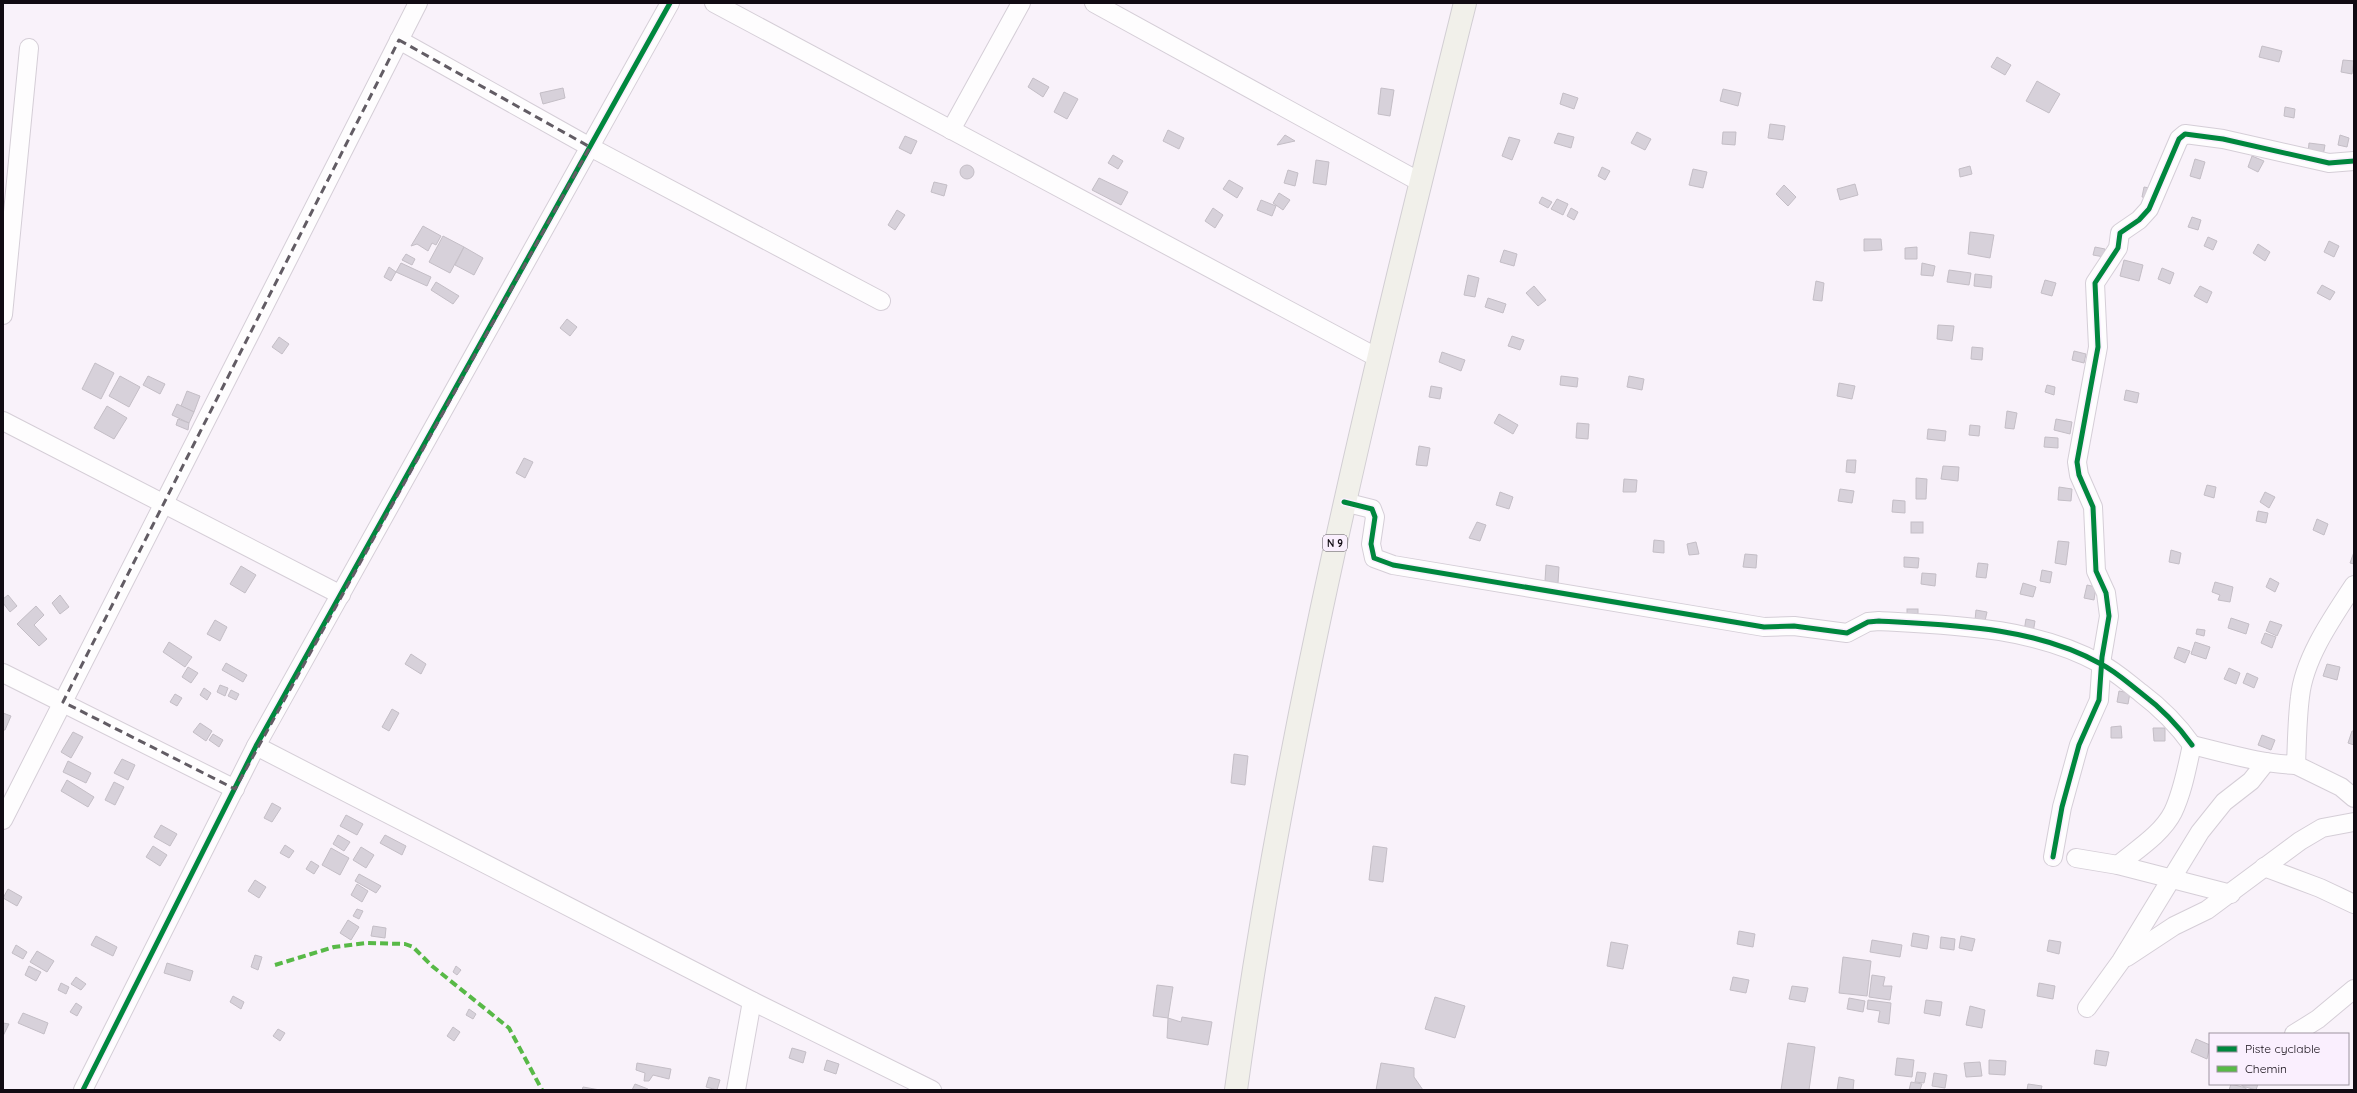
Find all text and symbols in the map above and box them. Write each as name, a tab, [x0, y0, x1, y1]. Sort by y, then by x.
road number: N 9	[1323, 535, 1347, 551]
legend	[2209, 1033, 2349, 1085]
text: Piste cyclable	[2245, 1041, 2321, 1056]
text: Chemin	[2245, 1061, 2287, 1076]

